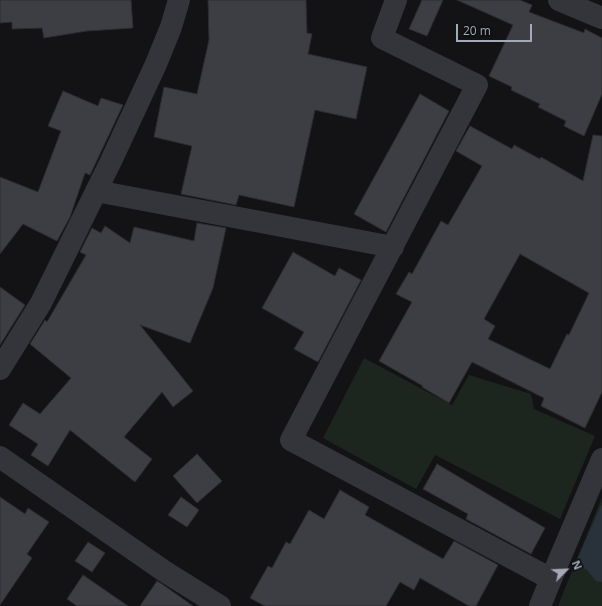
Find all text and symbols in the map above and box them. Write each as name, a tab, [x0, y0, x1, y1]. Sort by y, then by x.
scale bar	[458, 16, 534, 42]
text: 20 m	[463, 22, 491, 39]
north arrow	[546, 550, 586, 590]
text: N	[569, 558, 586, 572]

